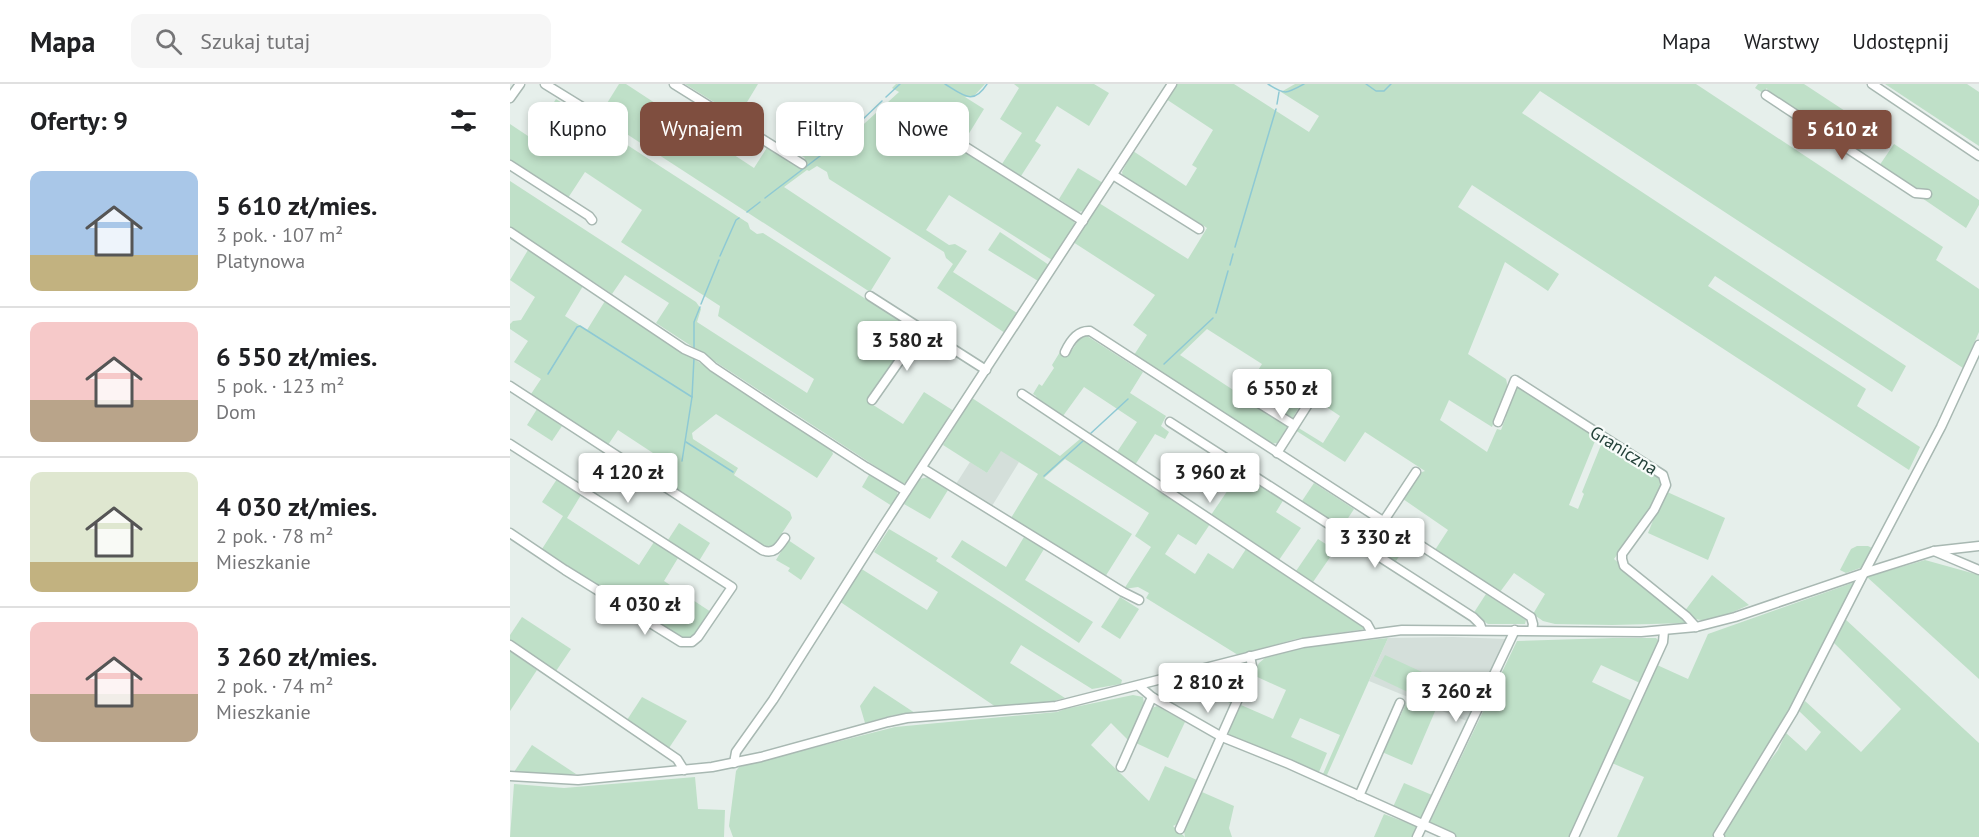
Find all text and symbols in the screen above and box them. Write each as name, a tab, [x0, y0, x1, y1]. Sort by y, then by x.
search box	[131, 14, 551, 68]
text: Mapa	[30, 23, 95, 60]
icon: search	[152, 25, 185, 58]
text: Szukaj tutaj	[200, 27, 310, 55]
text: Mapa	[1662, 28, 1711, 55]
text: Warstwy	[1744, 28, 1819, 55]
text: Udostępnij	[1852, 28, 1949, 55]
chip: Kupno	[528, 102, 628, 156]
chip: Wynajem	[640, 102, 764, 156]
chip: Filtry	[776, 102, 864, 156]
chip: Nowe	[876, 102, 969, 156]
text: Oferty: 9	[30, 104, 128, 137]
icon: filters	[447, 104, 480, 137]
pin: 5 610 zł	[1780, 110, 1904, 161]
text: 5 610 zł	[1806, 116, 1878, 142]
text: 5 610 zł/mies.	[216, 189, 377, 222]
icon: home	[78, 195, 150, 267]
text: 3 pok. · 107 m²	[216, 222, 343, 248]
text: Platynowa	[216, 248, 305, 274]
pin: 3 580 zł	[845, 321, 969, 372]
text: 3 580 zł	[871, 327, 943, 353]
text: 6 550 zł/mies.	[216, 340, 377, 373]
icon: home	[78, 346, 150, 418]
pin: 6 550 zł	[1220, 369, 1344, 420]
text: 5 pok. · 123 m²	[216, 373, 344, 399]
text: 6 550 zł	[1246, 375, 1318, 401]
text: Dom	[216, 399, 256, 425]
street label: Graniczna	[1586, 420, 1662, 480]
pin: 4 120 zł	[566, 453, 690, 504]
pin: 3 960 zł	[1148, 453, 1272, 504]
text: 4 120 zł	[592, 459, 664, 485]
text: 3 960 zł	[1174, 459, 1246, 485]
text: 4 030 zł/mies.	[216, 490, 377, 523]
icon: home	[78, 496, 150, 568]
pin: 3 330 zł	[1313, 518, 1437, 569]
text: 2 pok. · 78 m²	[216, 523, 333, 549]
text: 3 330 zł	[1339, 524, 1411, 550]
text: Mieszkanie	[216, 549, 311, 575]
pin: 4 030 zł	[583, 585, 707, 636]
text: 4 030 zł	[609, 591, 681, 617]
text: 3 260 zł/mies.	[216, 640, 377, 673]
icon: home	[78, 646, 150, 718]
pin: 2 810 zł	[1146, 663, 1270, 714]
text: 2 810 zł	[1172, 669, 1244, 695]
pin: 3 260 zł	[1394, 672, 1518, 723]
text: 2 pok. · 74 m²	[216, 673, 333, 699]
text: 3 260 zł	[1420, 678, 1492, 704]
text: Mieszkanie	[216, 699, 311, 725]

